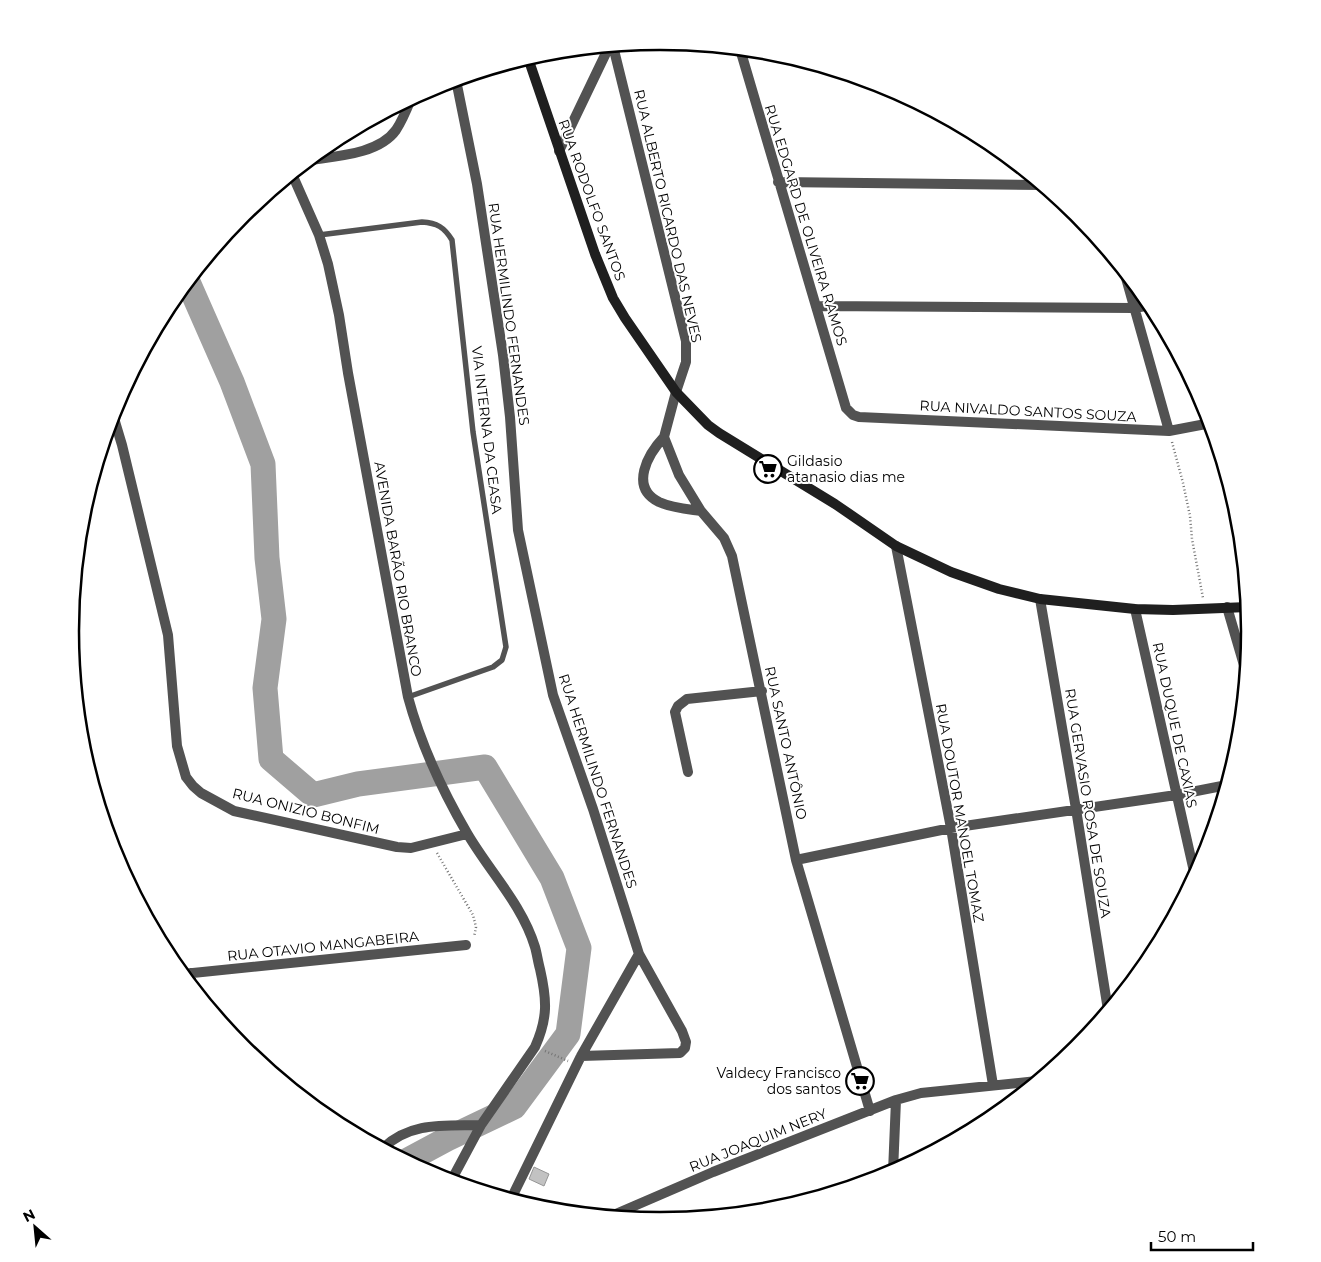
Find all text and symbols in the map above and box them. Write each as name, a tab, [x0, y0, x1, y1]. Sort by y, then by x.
street label: RUA ALBERTO RICARDO DAS NEVES	[630, 88, 706, 344]
street label: RUA EDGARD DE OLIVEIRA RAMOS	[761, 102, 851, 348]
street label: RUA RODOLFO SANTOS	[554, 117, 630, 283]
street label: RUA HERMILINDO FERNANDES	[484, 201, 534, 427]
street label: VIA INTERNA DA CEASA	[468, 345, 506, 516]
street label: RUA NIVALDO SANTOS SOUZA	[919, 396, 1138, 426]
place label: Gildasio atanasio dias me	[787, 452, 905, 486]
supermarket icon: Gildasio atanasio dias me	[753, 454, 783, 484]
street label: AVENIDA BARÃO RIO BRANCO	[370, 460, 426, 678]
street label: RUA DUQUE DE CAXIAS	[1149, 641, 1201, 809]
street label: RUA SANTO ANTÔNIO	[761, 665, 811, 822]
street label: RUA HERMILINDO FERNANDES	[555, 671, 641, 891]
street label: RUA GERVASIO ROSA DE SOUZA	[1061, 687, 1115, 920]
street label: RUA DOUTOR MANOEL TOMAZ	[932, 702, 988, 924]
street label: RUA ONIZIO BONFIM	[231, 784, 381, 838]
street label: RUA OTAVIO MANGABEIRA	[226, 927, 421, 965]
place label: Valdecy Francisco dos santos	[717, 1064, 841, 1098]
supermarket icon: Valdecy Francisco dos santos	[845, 1066, 875, 1096]
street label: RUA JOAQUIM NERY	[687, 1104, 830, 1176]
north arrow	[10, 1202, 60, 1252]
text: N	[20, 1205, 38, 1226]
scale bar	[1151, 1220, 1254, 1252]
text: 50 m	[1158, 1227, 1196, 1246]

